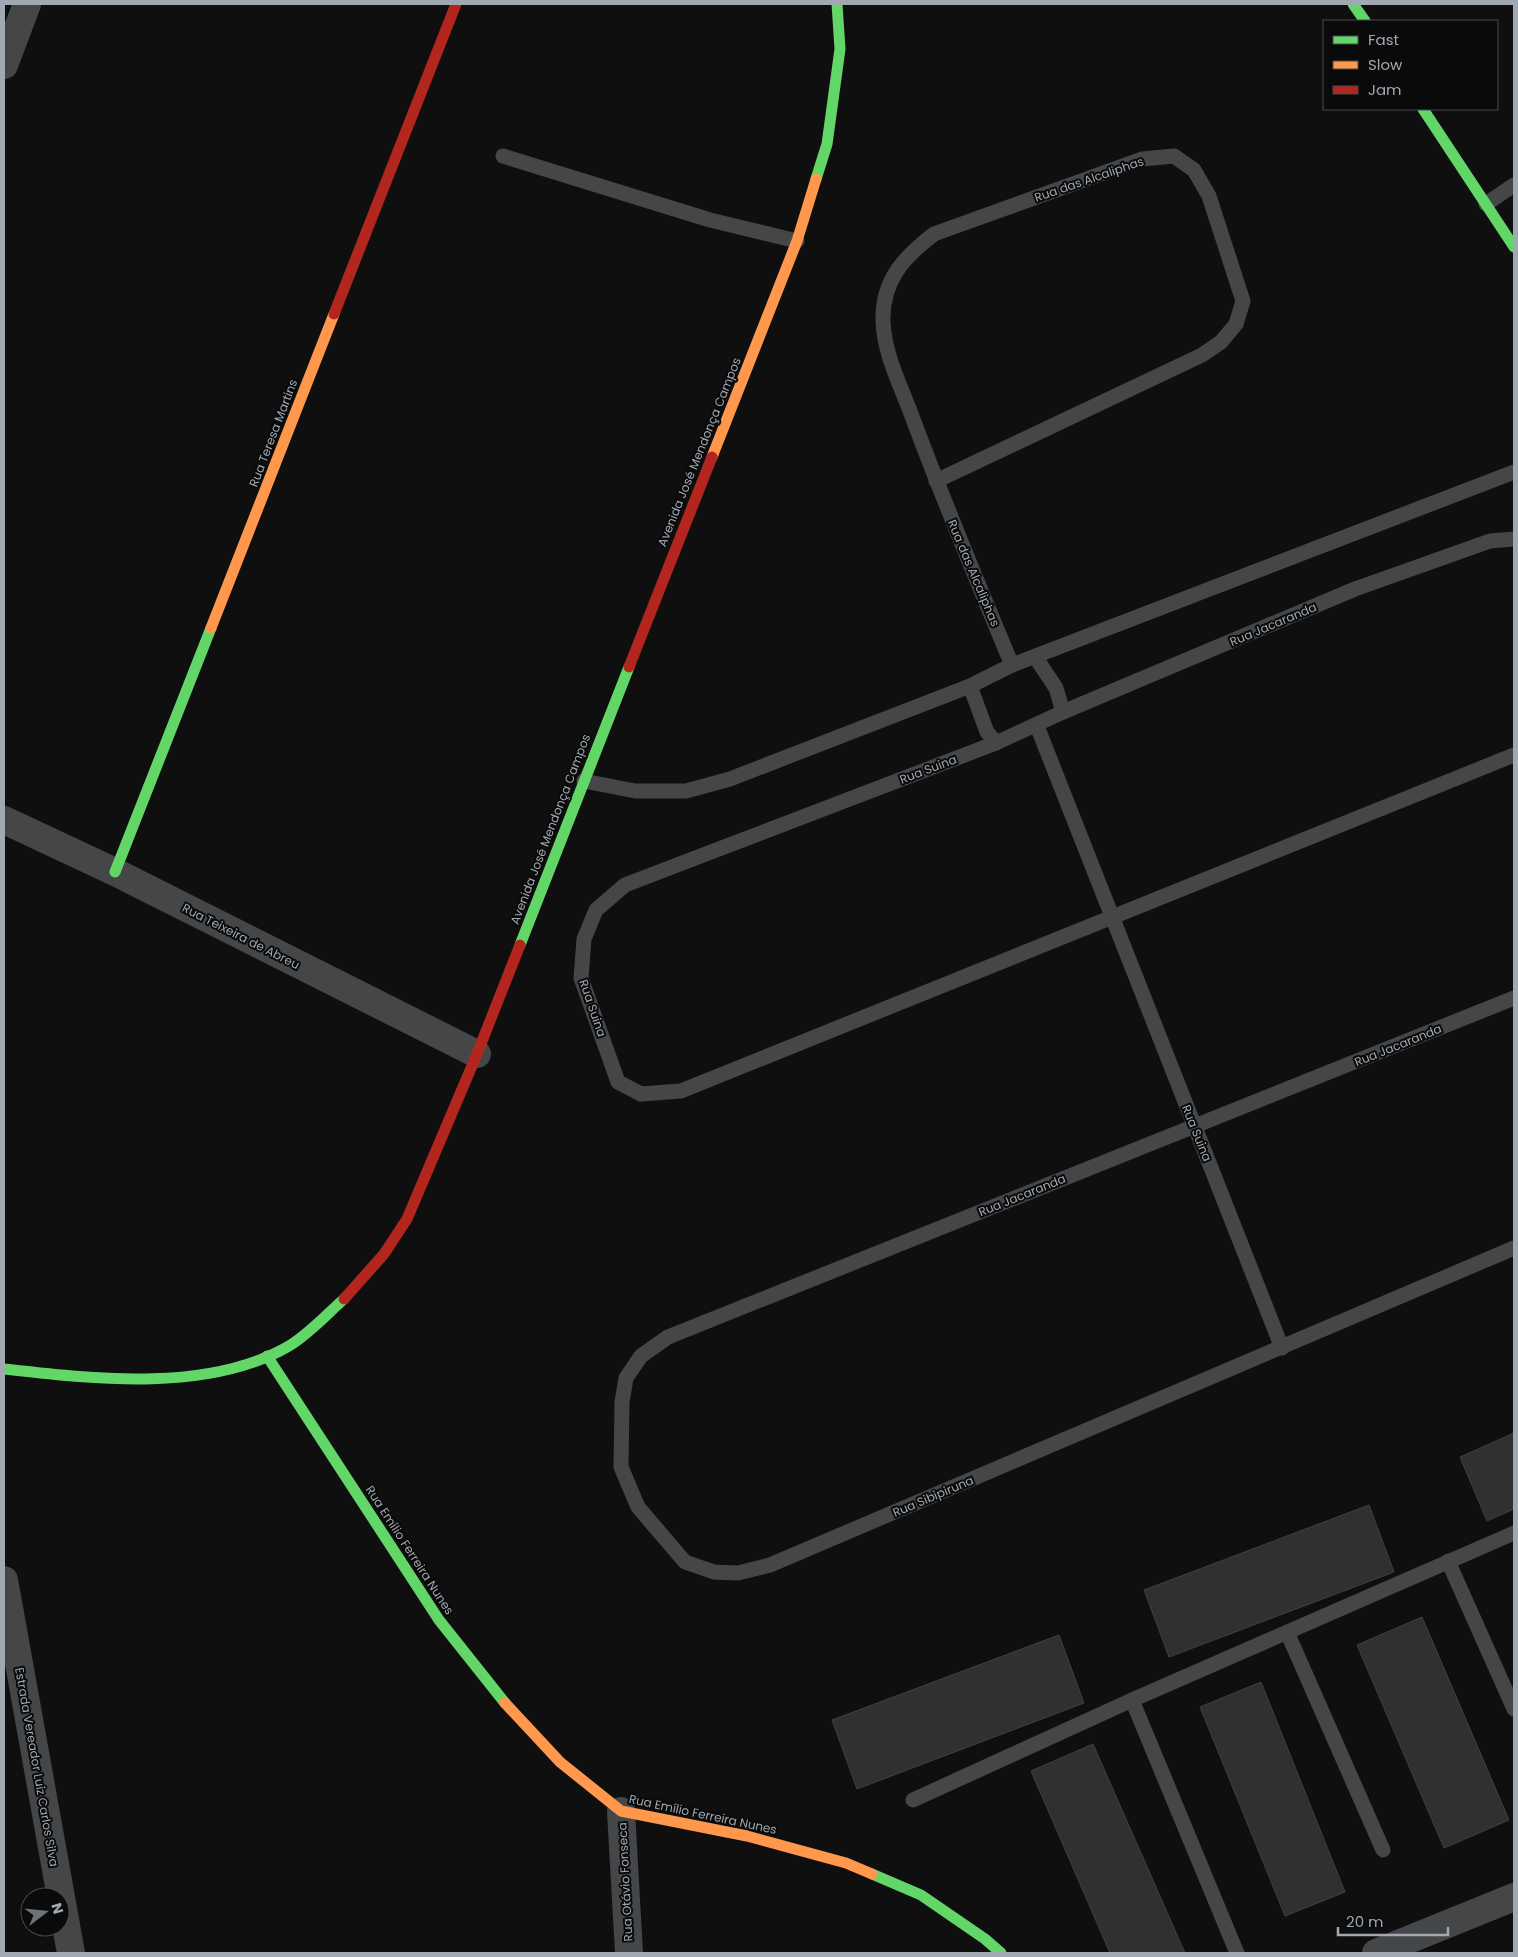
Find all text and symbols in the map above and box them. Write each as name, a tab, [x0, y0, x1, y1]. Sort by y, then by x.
legend	[1323, 20, 1498, 110]
text: Fast	[1368, 29, 1399, 50]
text: Slow	[1368, 54, 1403, 75]
text: Jam	[1368, 79, 1402, 100]
street label: Rua das Alcaliphas	[1032, 152, 1146, 206]
street label: Avenida José Mendonça Campos	[653, 355, 745, 549]
street label: Rua Teresa Martins	[245, 377, 301, 489]
street label: Rua das Alcaliphas	[944, 517, 1004, 629]
street label: Rua Jacaranda	[1227, 598, 1319, 650]
street label: Avenida José Mendonça Campos	[506, 731, 594, 927]
street label: Rua Suina	[897, 750, 959, 788]
street label: Rua Teixeira de Abreu	[179, 899, 303, 973]
street label: Rua Suina	[575, 977, 611, 1039]
street label: Rua Jacaranda	[1352, 1020, 1444, 1070]
street label: Rua Suina	[1178, 1102, 1216, 1164]
street label: Rua Jacaranda	[976, 1170, 1068, 1220]
street label: Rua Sibipiruna	[890, 1471, 976, 1521]
street label: Rua Emílio Ferreira Nunes	[362, 1482, 458, 1618]
street label: Estrada Vereador Luiz Carlos Silva	[11, 1666, 63, 1868]
street label: Rua Emílio Ferreira Nunes	[628, 1790, 778, 1838]
street label: Rua Otávio Fonseca	[613, 1822, 637, 1942]
north arrow	[20, 1887, 70, 1937]
text: N	[46, 1901, 69, 1916]
scale bar	[1338, 1904, 1448, 1936]
text: 20 m	[1346, 1911, 1384, 1932]

